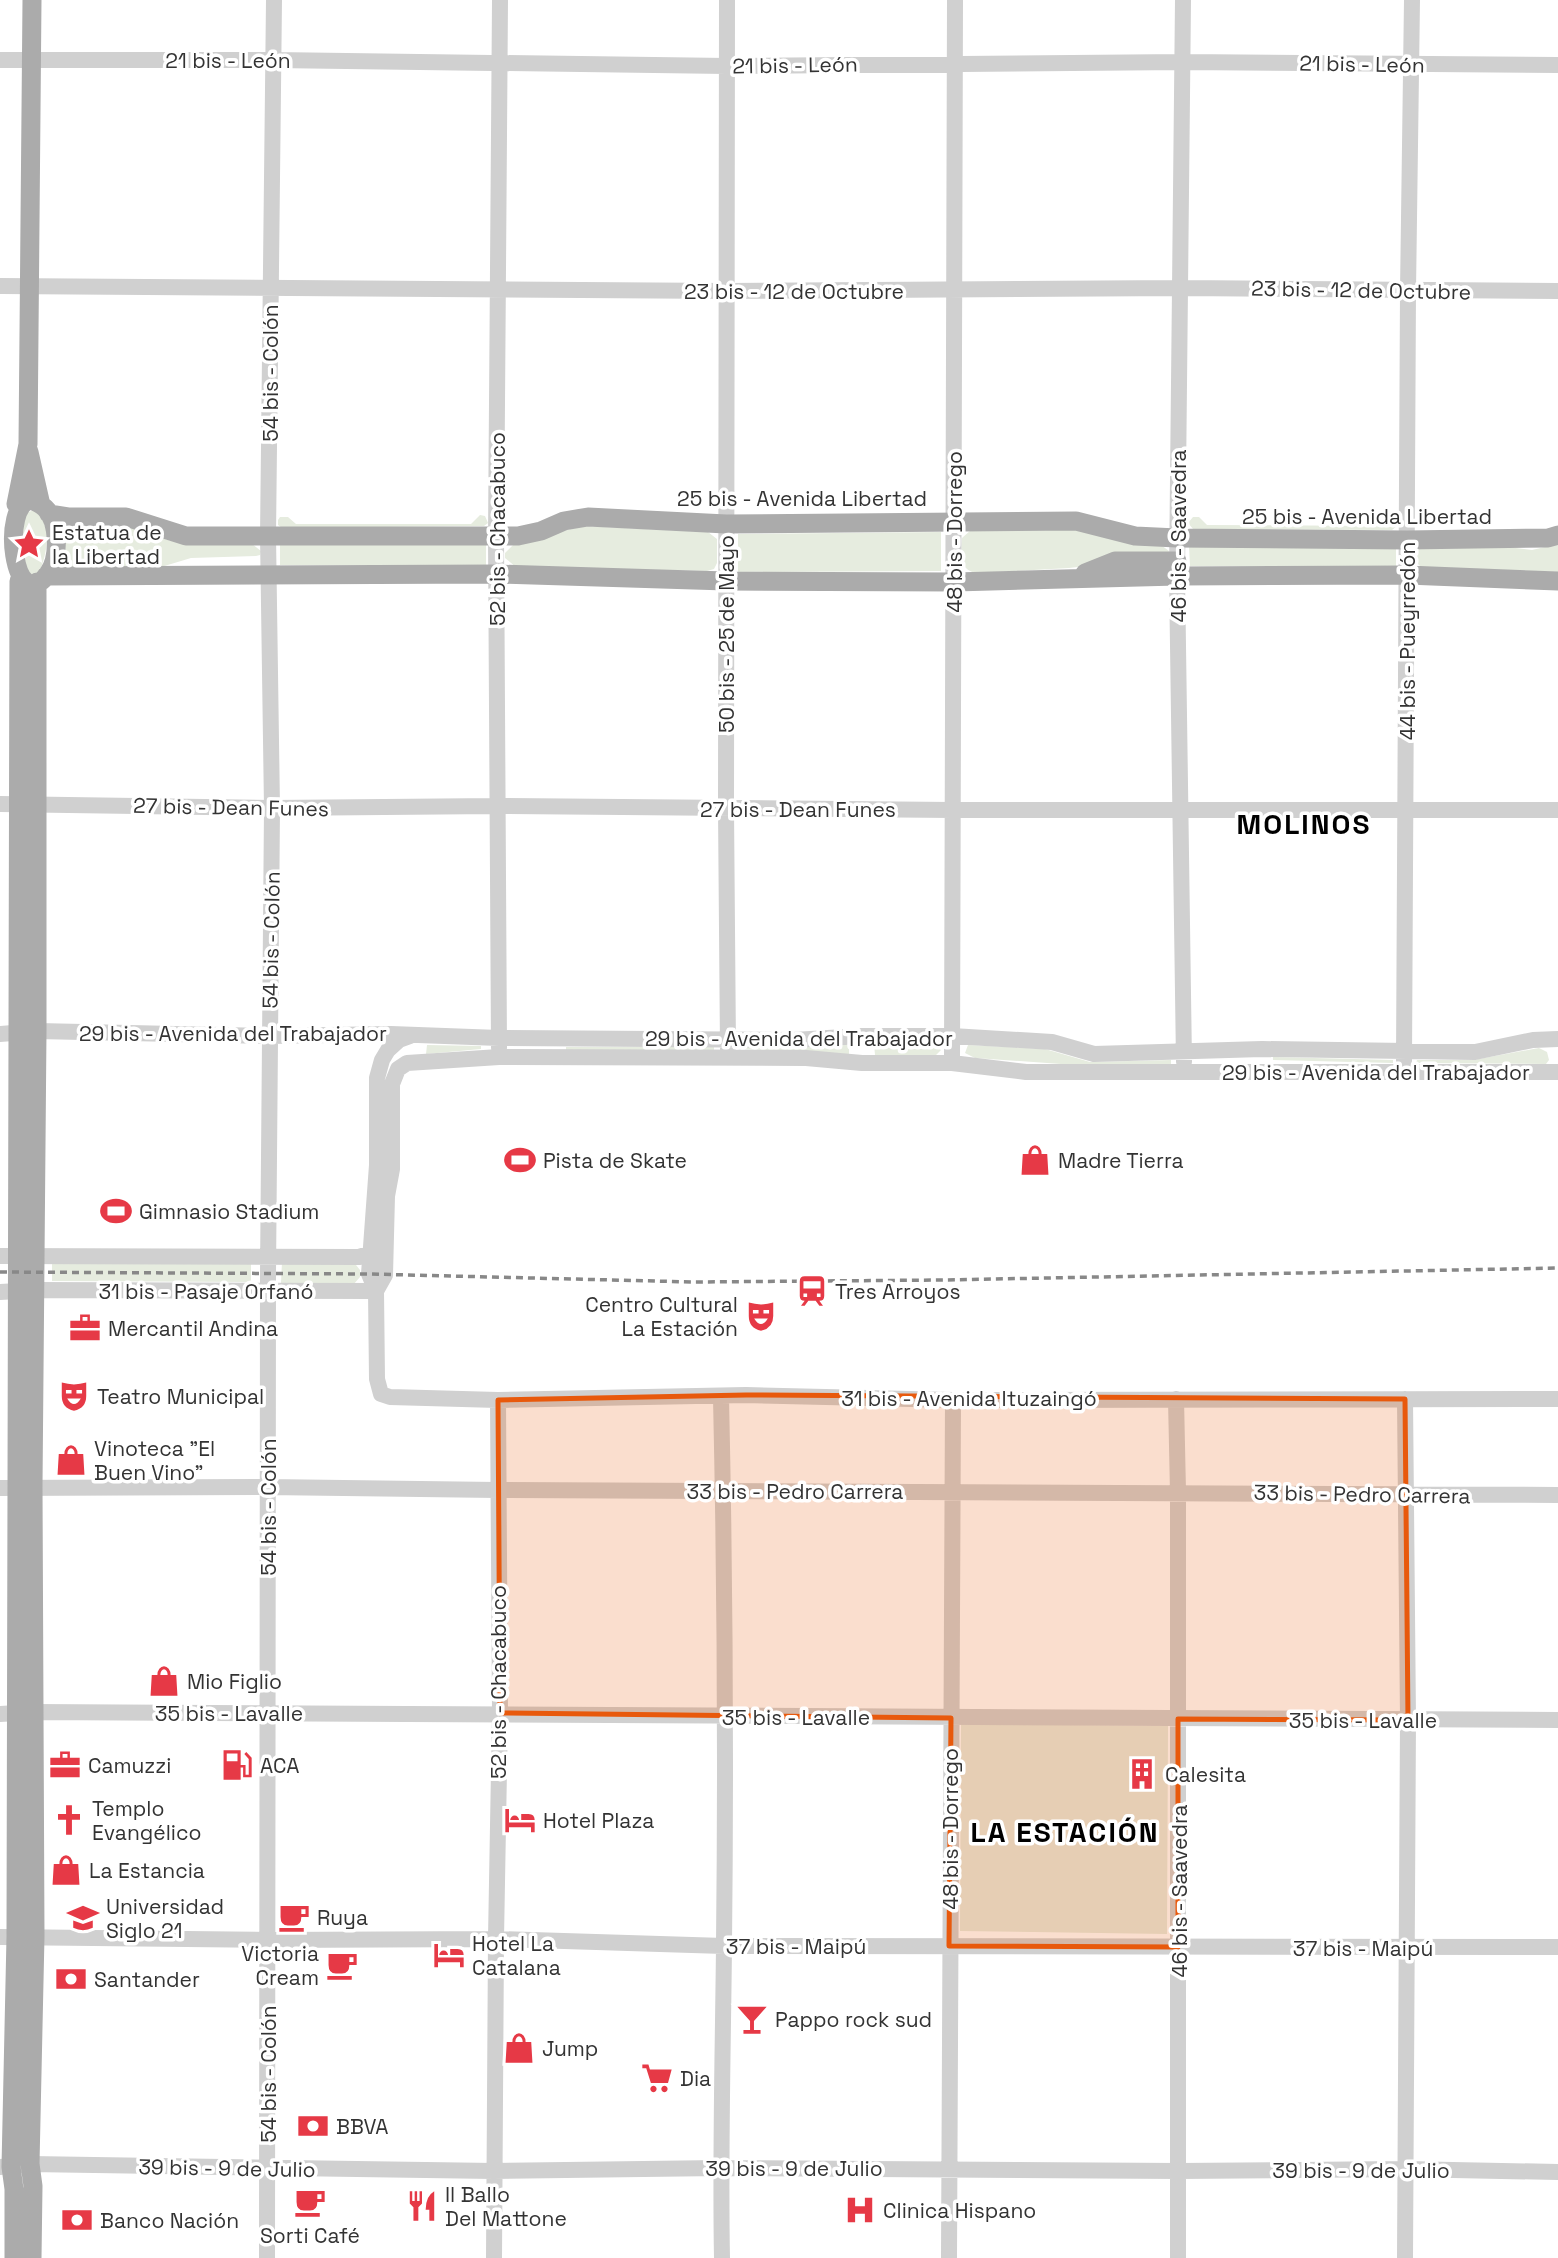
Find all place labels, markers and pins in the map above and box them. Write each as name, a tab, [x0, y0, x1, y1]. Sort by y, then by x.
place label: Estatua de la Libertad	[52, 519, 162, 570]
place icon: Estatua de la Libertad	[12, 527, 46, 561]
sports icon: Pista de Skate	[503, 1143, 537, 1177]
shop icon: Madre Tierra	[1018, 1143, 1052, 1177]
place label: Pista de Skate	[543, 1147, 687, 1174]
place label: Madre Tierra	[1058, 1147, 1184, 1174]
sports icon: Gimnasio Stadium	[99, 1194, 133, 1228]
place label: Gimnasio Stadium	[139, 1198, 319, 1225]
station icon: Tres Arroyos	[795, 1274, 829, 1308]
place label: Tres Arroyos	[835, 1278, 960, 1305]
place label: Centro Cultural La Estación	[585, 1291, 738, 1342]
theatre icon: Centro Cultural La Estación	[744, 1299, 778, 1333]
office icon: Mercantil Andina	[68, 1311, 102, 1345]
place label: Mercantil Andina	[108, 1315, 278, 1342]
theatre icon: Teatro Municipal	[57, 1379, 91, 1413]
place label: Teatro Municipal	[97, 1383, 264, 1410]
place label: Vinoteca "El Buen Vino"	[94, 1435, 215, 1486]
shop icon: Vinoteca "El Buen Vino"	[54, 1443, 88, 1477]
shop icon: Mio Figlio	[147, 1664, 181, 1698]
place label: Mio Figlio	[187, 1668, 282, 1695]
office icon: Camuzzi	[48, 1748, 82, 1782]
fuel station icon: ACA	[220, 1748, 254, 1782]
place label: Camuzzi	[88, 1752, 171, 1779]
place label: ACA	[260, 1752, 300, 1779]
building icon: Calesita	[1125, 1757, 1159, 1791]
place label: Calesita	[1165, 1761, 1246, 1788]
place label: Templo Evangélico	[92, 1795, 202, 1846]
church icon: Templo Evangélico	[52, 1803, 86, 1837]
hotel icon: Hotel Plaza	[503, 1803, 537, 1837]
place label: Hotel Plaza	[543, 1807, 654, 1834]
shop icon: La Estancia	[49, 1853, 83, 1887]
place label: La Estancia	[89, 1857, 205, 1884]
place label: Universidad Siglo 21	[106, 1893, 224, 1944]
cafe icon: Ruya	[277, 1900, 311, 1934]
school or university icon: Universidad Siglo 21	[66, 1901, 100, 1935]
place label: Ruya	[317, 1904, 368, 1931]
place label: Hotel La Catalana	[472, 1930, 561, 1981]
hotel icon: Hotel La Catalana	[432, 1938, 466, 1972]
place label: Victoria Cream	[241, 1940, 319, 1991]
cafe icon: Victoria Cream	[325, 1948, 359, 1982]
bank icon: Santander	[54, 1962, 88, 1996]
place label: Santander	[94, 1966, 200, 1993]
bar icon: Pappo rock sud	[735, 2002, 769, 2036]
place label: Pappo rock sud	[775, 2006, 932, 2033]
shop icon: Jump	[502, 2031, 536, 2065]
place label: Jump	[542, 2035, 598, 2062]
supermarket icon: Dia	[640, 2061, 674, 2095]
place label: Dia	[680, 2065, 711, 2092]
bank icon: BBVA	[296, 2109, 330, 2143]
place label: BBVA	[336, 2113, 389, 2140]
place label: Il Ballo Del Mattone	[445, 2181, 567, 2232]
cafe icon: Sorti Café	[293, 2185, 327, 2219]
restaurant icon: Il Ballo Del Mattone	[405, 2189, 439, 2223]
hospital icon: Clinica Hispano	[843, 2193, 877, 2227]
place label: Clinica Hispano	[883, 2197, 1036, 2224]
bank icon: Banco Nación	[60, 2203, 94, 2237]
place label: Banco Nación	[100, 2207, 239, 2234]
place label: Sorti Café	[260, 2222, 360, 2249]

